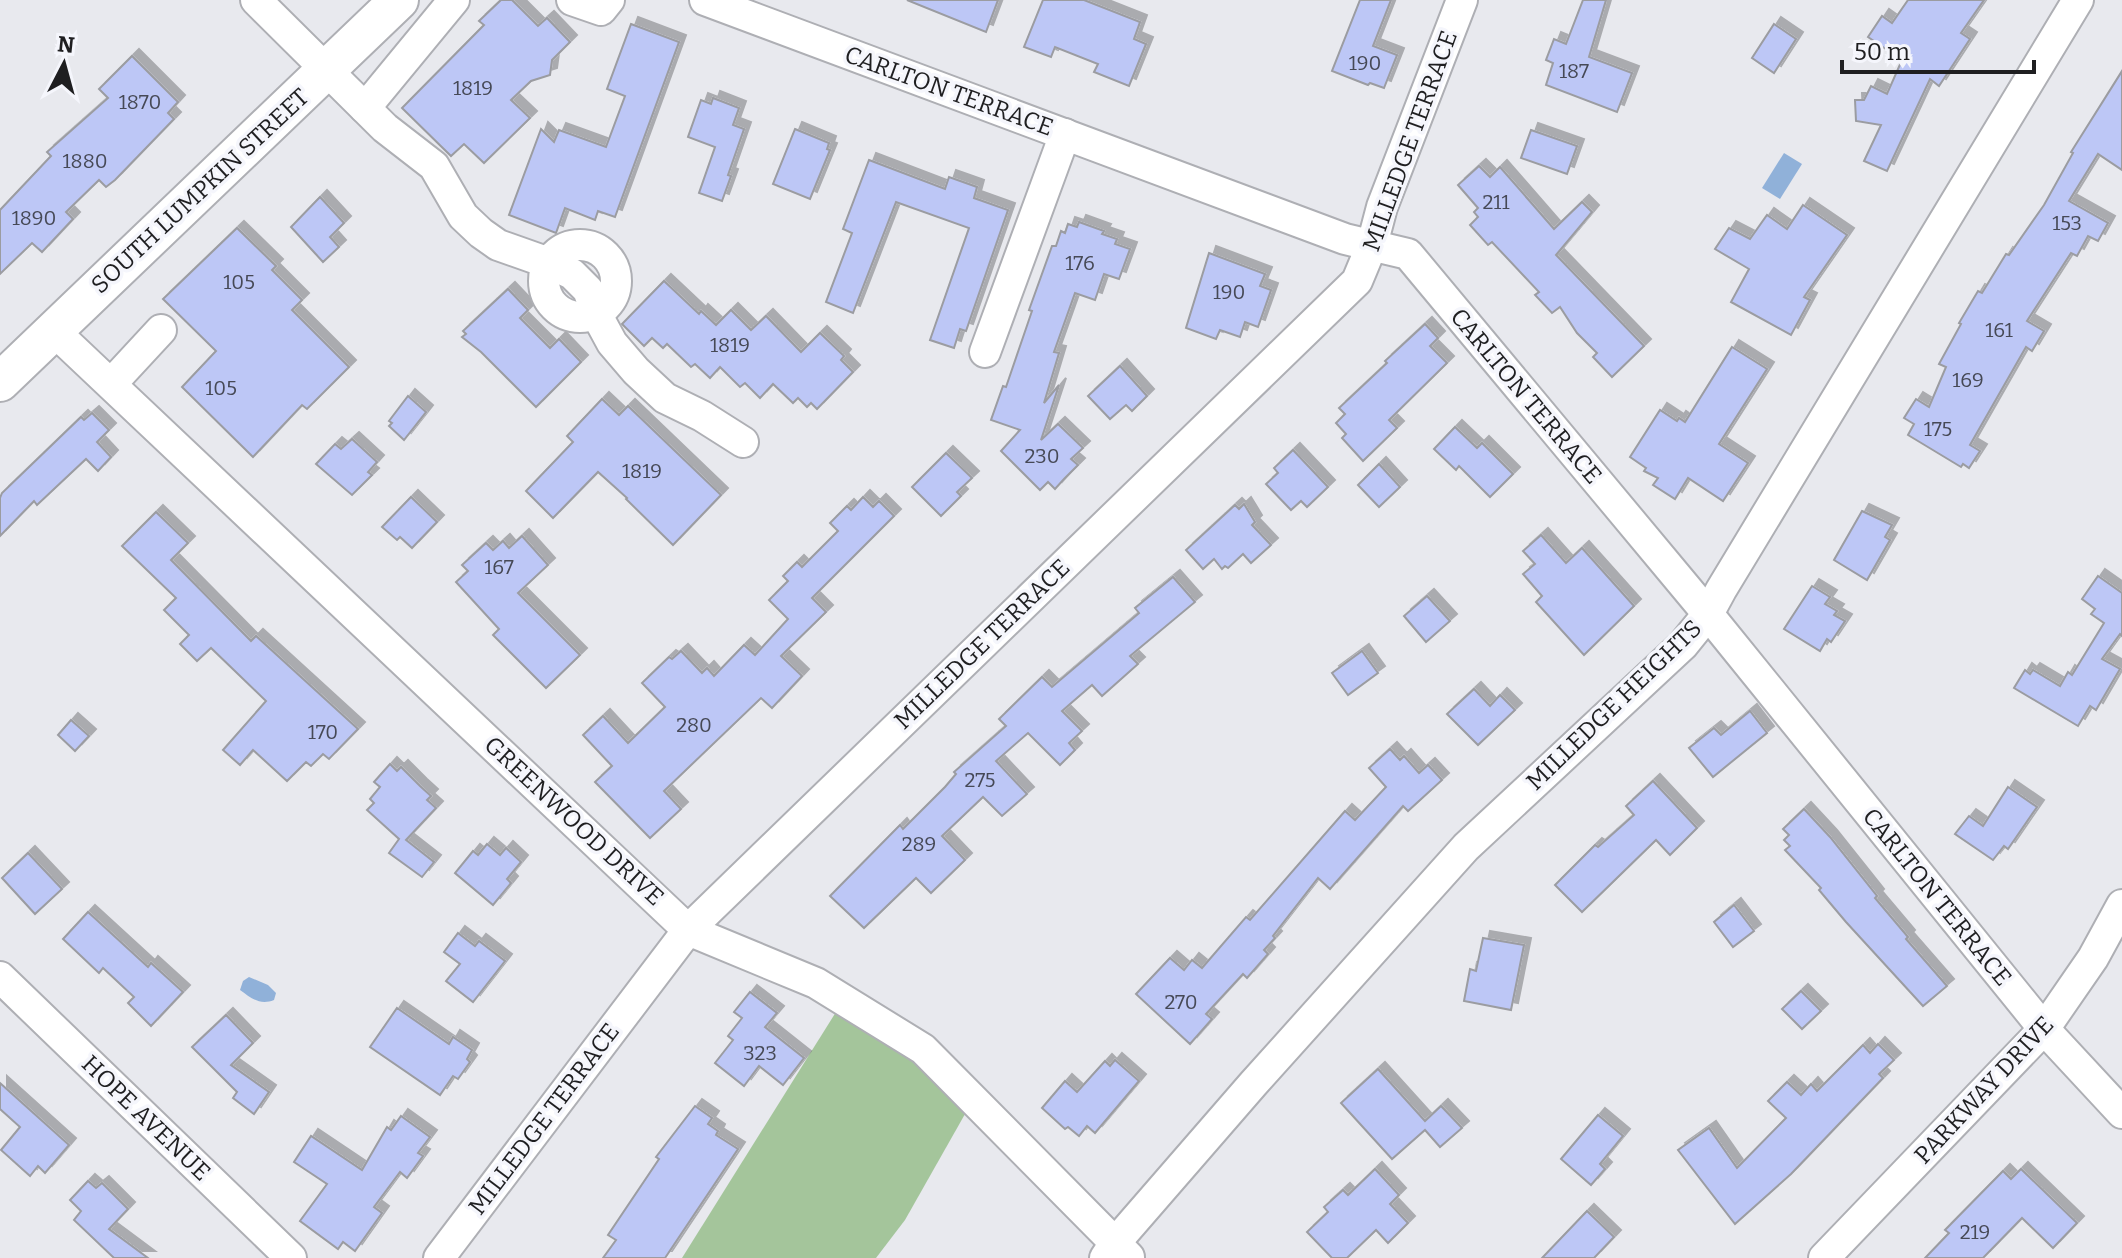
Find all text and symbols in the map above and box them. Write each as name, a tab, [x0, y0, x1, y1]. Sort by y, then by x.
north arrow	[24, 24, 104, 104]
scale bar	[1842, 24, 2034, 74]
street label: MILLEDGE TERRACE	[1357, 27, 1463, 255]
text: N	[56, 30, 76, 59]
text: 50 m	[1854, 38, 1910, 66]
street label: CARLTON TERRACE	[841, 40, 1057, 142]
house number: 190	[1349, 51, 1381, 75]
house number: 187	[1559, 59, 1589, 83]
house number: 1819	[453, 76, 493, 100]
street label: SOUTH LUMPKIN STREET	[86, 83, 314, 299]
house number: 1870	[119, 90, 161, 114]
house number: 1880	[63, 149, 107, 173]
house number: 211	[1482, 190, 1510, 214]
house number: 1890	[12, 206, 56, 230]
house number: 153	[2052, 211, 2082, 235]
house number: 176	[1065, 251, 1095, 275]
house number: 105	[223, 270, 255, 294]
house number: 190	[1213, 280, 1245, 304]
street label: CARLTON TERRACE	[1445, 303, 1607, 489]
house number: 161	[1985, 318, 2013, 342]
house number: 1819	[710, 333, 750, 357]
house number: 169	[1952, 368, 1984, 392]
house number: 105	[205, 376, 237, 400]
house number: 175	[1924, 417, 1952, 441]
house number: 230	[1024, 444, 1060, 468]
house number: 1819	[622, 459, 662, 483]
street label: MILLEDGE TERRACE	[889, 553, 1075, 735]
house number: 167	[484, 555, 514, 579]
street label: MILLEDGE HEIGHTS	[1521, 614, 1707, 796]
house number: 280	[676, 713, 712, 737]
house number: 170	[308, 720, 338, 744]
street label: GREENWOOD DRIVE	[479, 731, 669, 911]
house number: 275	[964, 768, 996, 792]
street label: CARLTON TERRACE	[1857, 803, 2017, 991]
house number: 289	[902, 832, 936, 856]
house number: 270	[1164, 990, 1198, 1014]
street label: PARKWAY DRIVE	[1909, 1011, 2059, 1169]
street label: MILLEDGE TERRACE	[463, 1018, 625, 1220]
house number: 323	[743, 1041, 777, 1065]
street label: HOPE AVENUE	[76, 1050, 216, 1186]
house number: 219	[1960, 1220, 1990, 1244]

